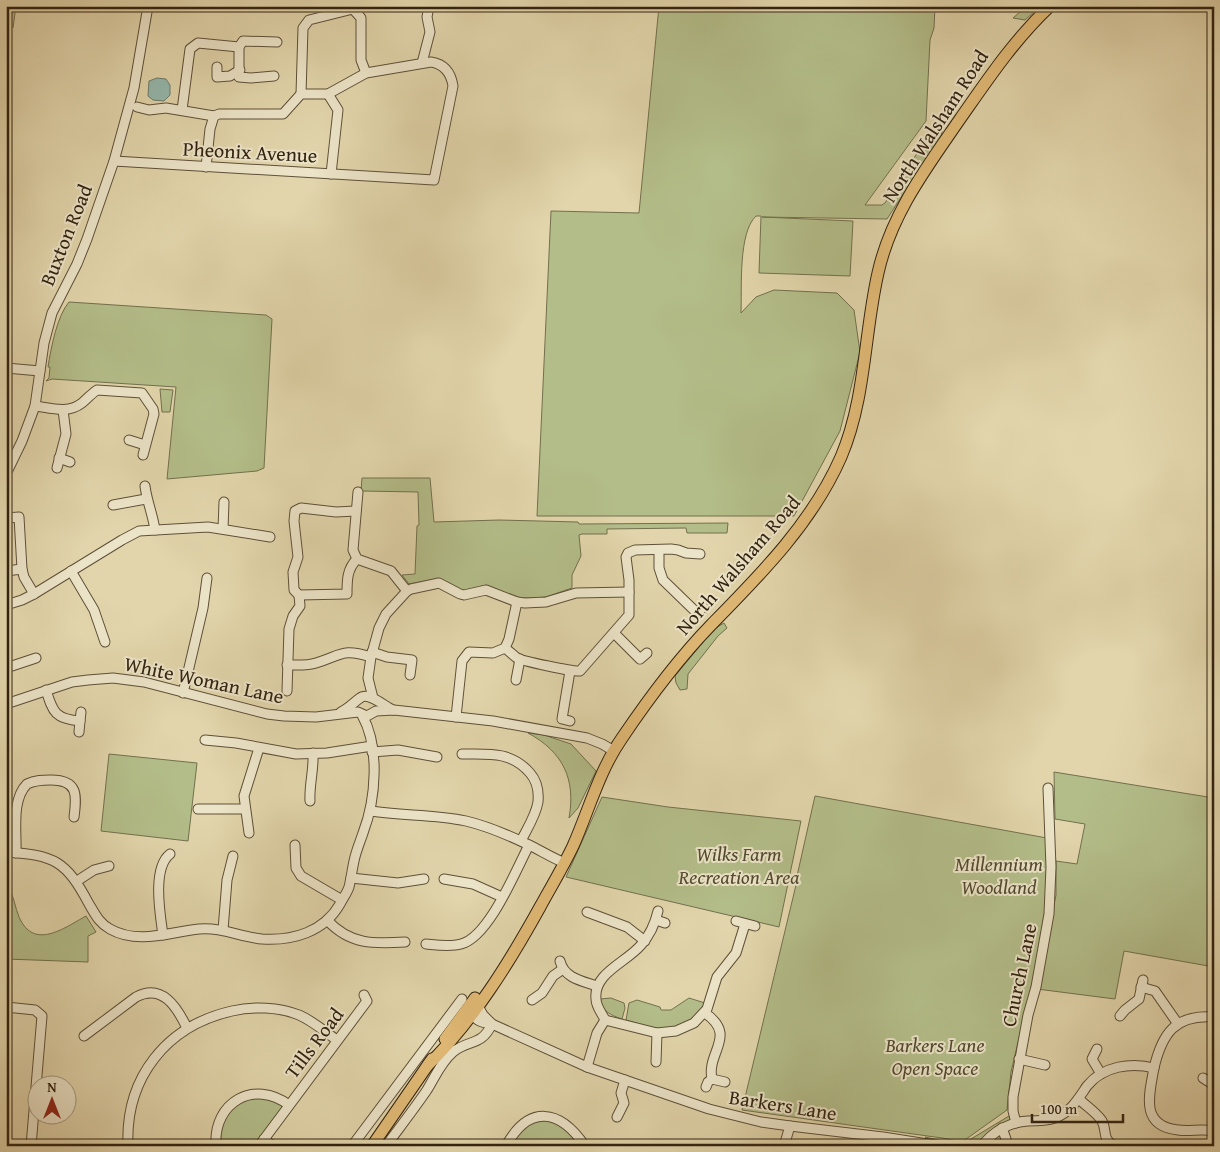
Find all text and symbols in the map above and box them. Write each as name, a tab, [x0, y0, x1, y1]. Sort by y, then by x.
street label: North Walsham Road	[874, 43, 995, 208]
street label: Pheonix Avenue	[182, 134, 318, 169]
street label: Buxton Road	[32, 179, 99, 290]
street label: North Walsham Road	[669, 488, 807, 641]
street label: White Woman Lane	[122, 648, 287, 711]
park label: Wilks Farm Recreation Area	[678, 839, 800, 891]
park label: Millennium Woodland	[955, 849, 1043, 901]
street label: Church Lane	[993, 921, 1044, 1029]
street label: Tills Road	[277, 1001, 350, 1084]
park label: Barkers Lane Open Space	[884, 1030, 985, 1082]
north arrow	[28, 1074, 78, 1124]
text: N	[47, 1077, 57, 1097]
street label: Barkers Lane	[727, 1082, 839, 1127]
scale bar	[1032, 1092, 1124, 1124]
text: 100 m	[1040, 1098, 1078, 1119]

